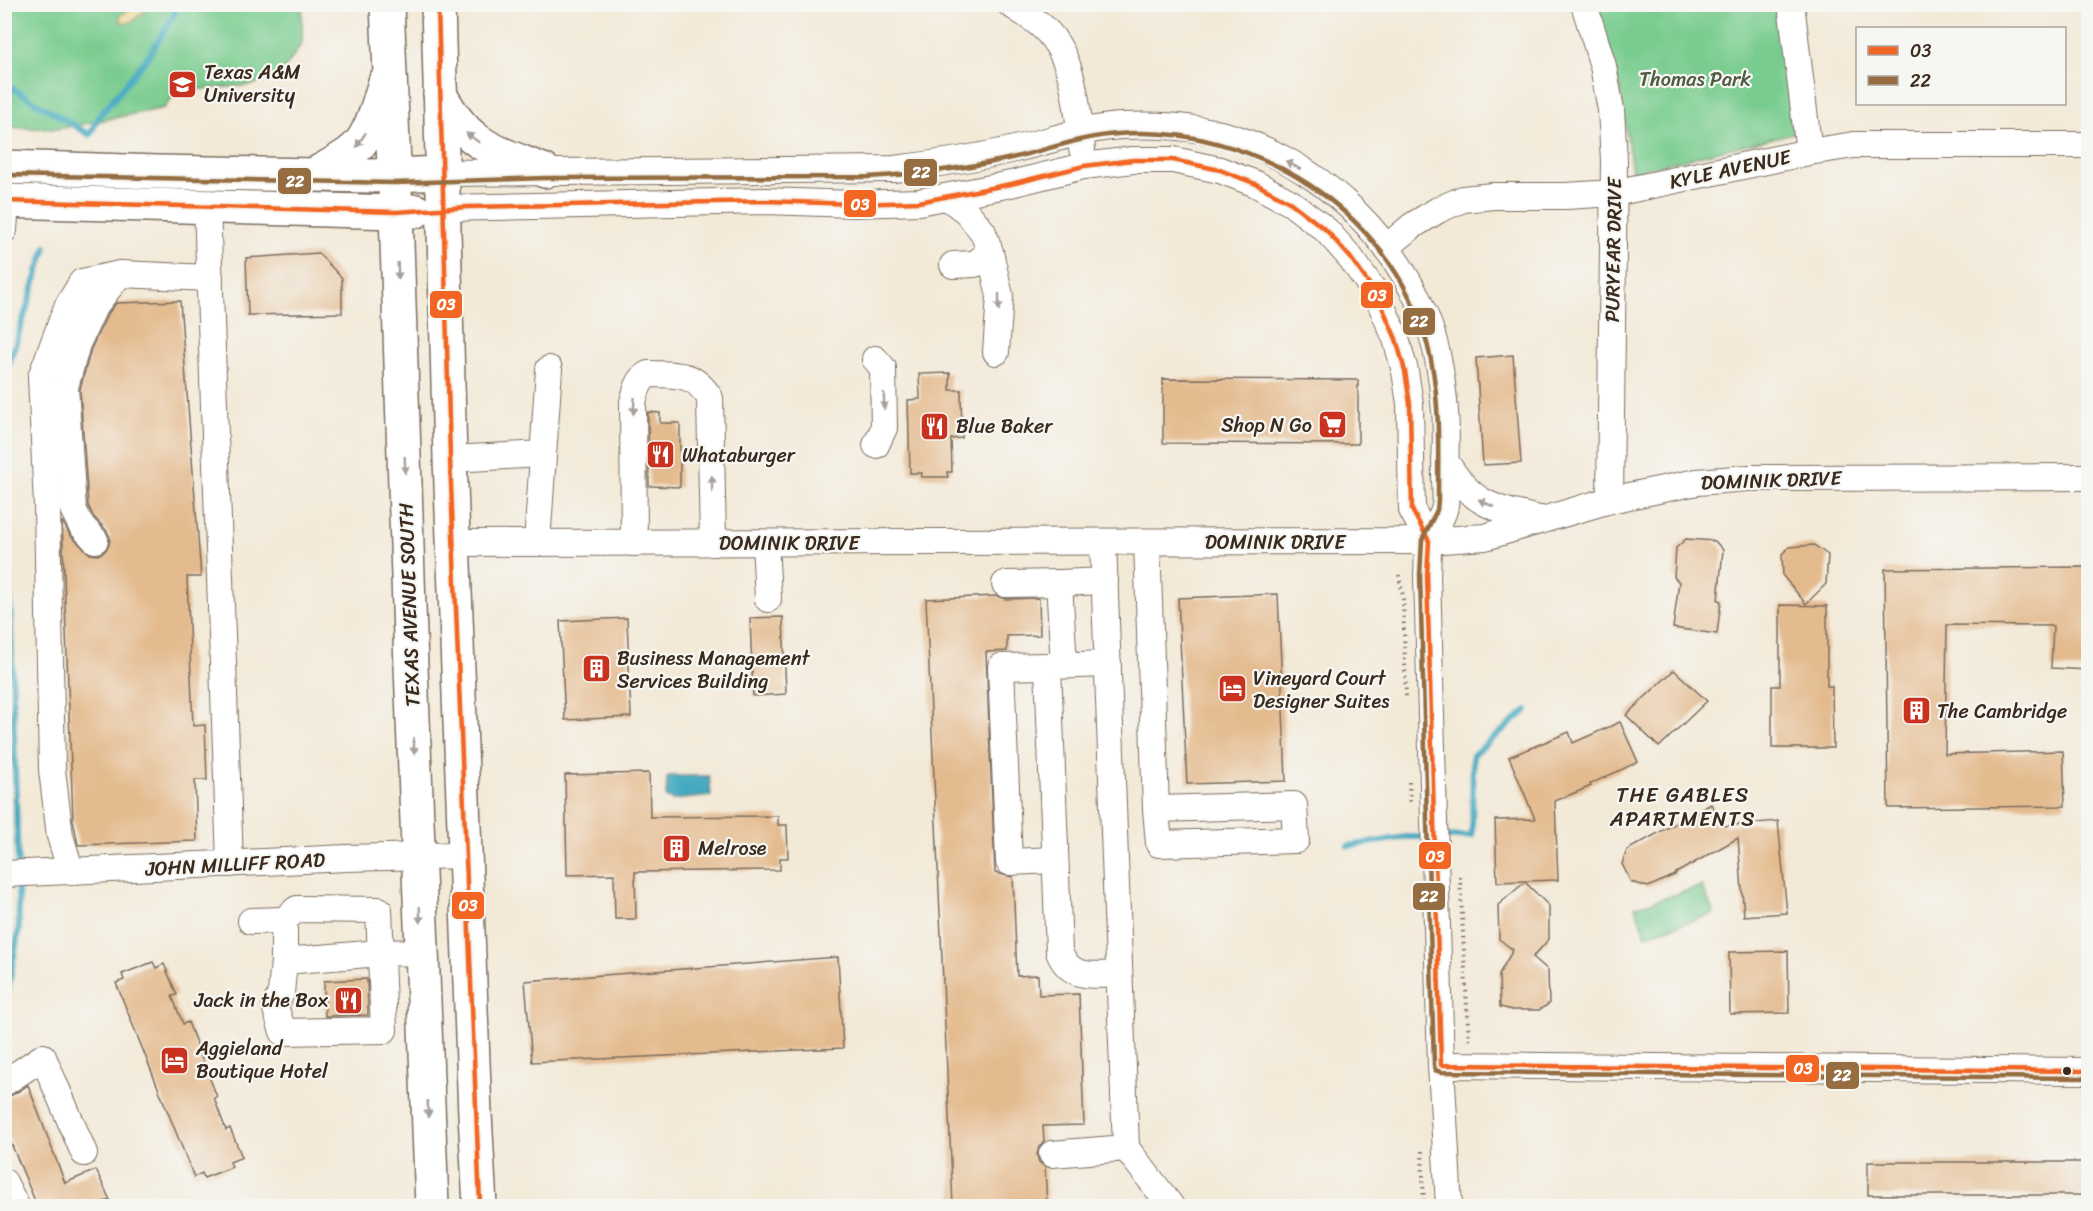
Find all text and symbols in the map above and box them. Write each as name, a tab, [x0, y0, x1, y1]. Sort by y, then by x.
legend	[1856, 27, 2066, 105]
text: 03	[1910, 35, 1931, 67]
place label: Texas A&M University	[204, 55, 301, 113]
park label: Thomas Park	[1639, 62, 1751, 97]
text: 22	[1910, 65, 1931, 97]
school or university icon: Texas A&M University	[167, 68, 199, 100]
one-way arrow	[355, 132, 366, 148]
one-way arrow	[466, 132, 482, 144]
street label: KYLE AVENUE	[1666, 139, 1796, 199]
line badge: 22	[903, 158, 938, 187]
text: 22	[911, 158, 931, 187]
one-way arrow	[1284, 160, 1301, 170]
line badge: 22	[277, 167, 312, 195]
text: 22	[285, 167, 305, 196]
street label: PURYEAR DRIVE	[1595, 175, 1632, 323]
line badge: 03	[843, 189, 877, 218]
text: 03	[851, 190, 870, 219]
one-way arrow	[393, 261, 403, 280]
line badge: 03	[1360, 281, 1394, 309]
text: 03	[1368, 281, 1387, 310]
line badge: 03	[429, 290, 463, 319]
text: 03	[437, 290, 456, 319]
one-way arrow	[994, 292, 1004, 311]
line badge: 22	[1402, 307, 1436, 336]
text: 22	[1409, 307, 1429, 336]
one-way arrow	[879, 392, 889, 411]
one-way arrow	[629, 397, 639, 416]
place label: Shop N Go	[1221, 408, 1312, 443]
place label: Blue Baker	[956, 409, 1053, 444]
supermarket icon: Shop N Go	[1317, 409, 1349, 441]
restaurant icon: Blue Baker	[919, 410, 951, 442]
place label: Whataburger	[682, 438, 796, 473]
restaurant icon: Whataburger	[645, 439, 677, 471]
one-way arrow	[400, 456, 409, 475]
street label: DOMINIK DRIVE	[1700, 460, 1844, 500]
one-way arrow	[707, 475, 716, 494]
one-way arrow	[1478, 498, 1495, 507]
street label: TEXAS AVENUE SOUTH	[388, 502, 431, 708]
street label: DOMINIK DRIVE	[1205, 525, 1347, 560]
street label: DOMINIK DRIVE	[719, 526, 861, 561]
place label: Business Management Services Building	[617, 641, 810, 699]
building icon: Business Management Services Building	[580, 653, 612, 685]
place label: Vineyard Court Designer Suites	[1253, 661, 1390, 719]
hotel icon: Vineyard Court Designer Suites	[1216, 673, 1248, 705]
place label: The Cambridge	[1937, 694, 2067, 729]
building icon: The Cambridge	[1900, 695, 1932, 727]
one-way arrow	[409, 737, 418, 756]
district label: THE GABLES APARTMENTS	[1609, 776, 1756, 838]
place label: Melrose	[698, 831, 767, 866]
building icon: Melrose	[661, 832, 693, 864]
line badge: 03	[1418, 841, 1452, 870]
street label: JOHN MILLIFF ROAD	[143, 842, 326, 887]
text: 03	[1426, 842, 1445, 871]
line badge: 22	[1412, 882, 1446, 911]
text: 22	[1419, 882, 1439, 911]
line badge: 03	[451, 891, 485, 920]
text: 03	[459, 891, 478, 920]
one-way arrow	[416, 905, 425, 924]
place label: Jack in the Box	[193, 983, 329, 1018]
restaurant icon: Jack in the Box	[333, 984, 365, 1016]
place label: Aggieland Boutique Hotel	[195, 1031, 329, 1089]
hotel icon: Aggieland Boutique Hotel	[159, 1044, 191, 1076]
line badge: 03	[1785, 1054, 1820, 1083]
text: 03	[1794, 1054, 1813, 1083]
line badge: 22	[1825, 1061, 1860, 1090]
text: 22	[1832, 1061, 1852, 1090]
unlabelled marker	[2061, 1065, 2073, 1077]
one-way arrow	[423, 1100, 433, 1119]

